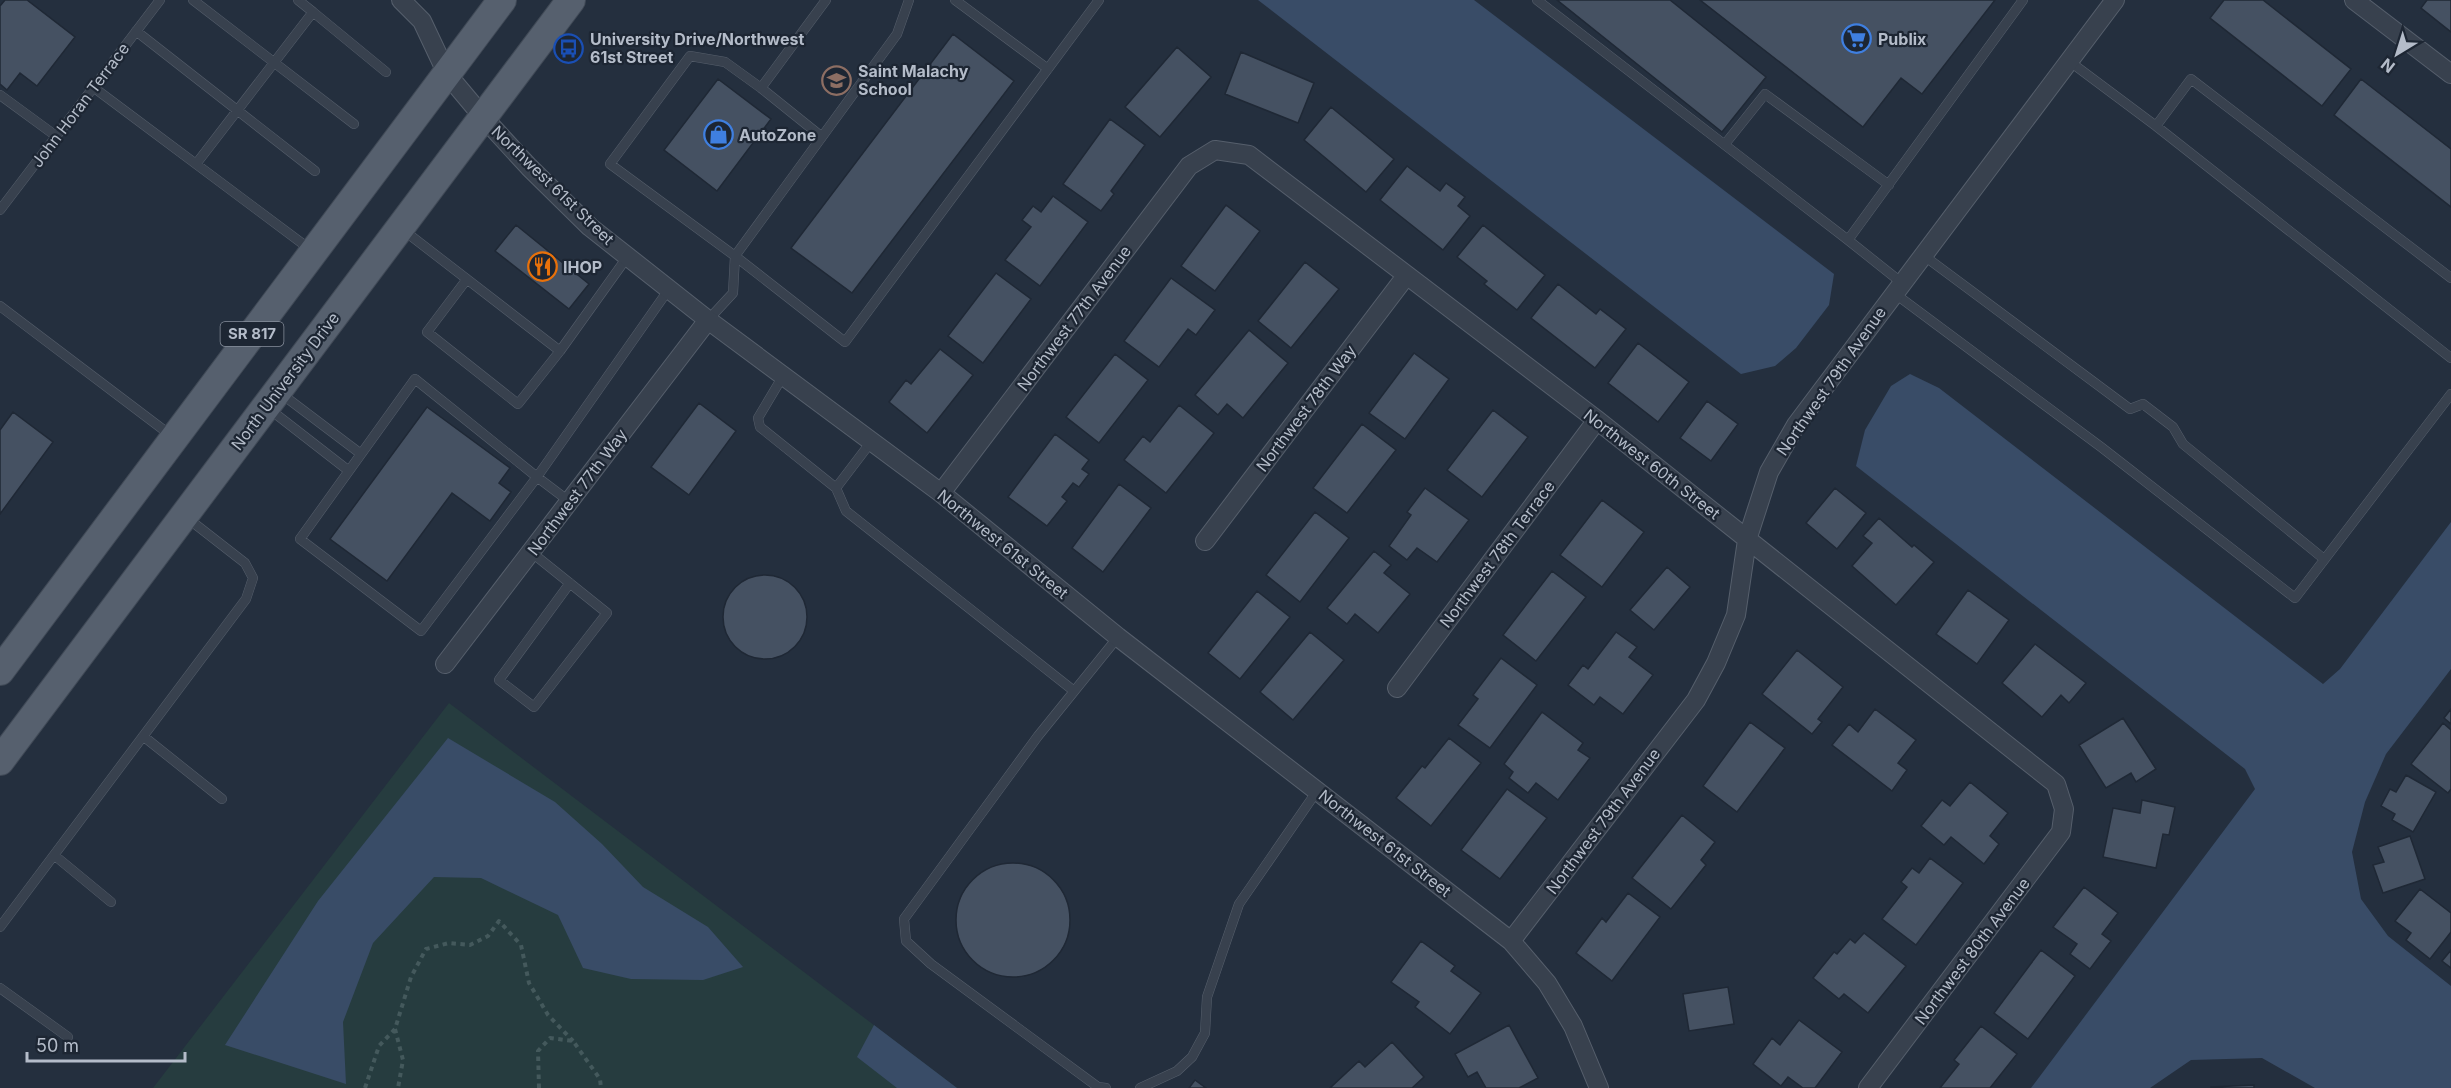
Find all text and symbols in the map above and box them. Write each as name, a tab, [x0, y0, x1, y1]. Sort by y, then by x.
supermarket icon: Publix	[1841, 23, 1873, 55]
north arrow	[2367, 24, 2427, 84]
place label: University Drive/Northwest 61st Street	[590, 29, 804, 67]
place label: Publix	[1878, 29, 1926, 49]
bus stop icon: University Drive/Northwest 61st Street	[553, 32, 585, 64]
street label: John Horan Terrace	[27, 39, 133, 171]
text: N	[2377, 54, 2399, 77]
place label: Saint Malachy School	[858, 61, 969, 99]
school or university icon: Saint Malachy School	[821, 64, 853, 96]
shop icon: AutoZone	[702, 119, 734, 151]
street label: Northwest 61st Street	[488, 121, 618, 249]
place label: AutoZone	[739, 125, 816, 145]
street label: Northwest 77th Avenue	[1013, 241, 1135, 395]
restaurant icon: IHOP	[526, 251, 558, 283]
place label: IHOP	[563, 257, 602, 277]
street label: Northwest 79th Avenue	[1772, 303, 1890, 459]
street label: North University Drive	[227, 308, 343, 454]
road number: SR 817	[220, 322, 284, 346]
street label: Northwest 78th Way	[1252, 341, 1360, 475]
street label: Northwest 60th Street	[1580, 405, 1724, 523]
street label: Northwest 77th Way	[523, 425, 631, 559]
street label: Northwest 78th Terrace	[1435, 476, 1559, 632]
street label: Northwest 61st Street	[933, 485, 1073, 603]
street label: Northwest 79th Avenue	[1542, 744, 1664, 898]
street label: Northwest 61st Street	[1315, 785, 1455, 901]
street label: Northwest 80th Avenue	[1910, 874, 2034, 1028]
scale bar	[27, 1025, 184, 1063]
text: 50 m	[36, 1035, 79, 1056]

